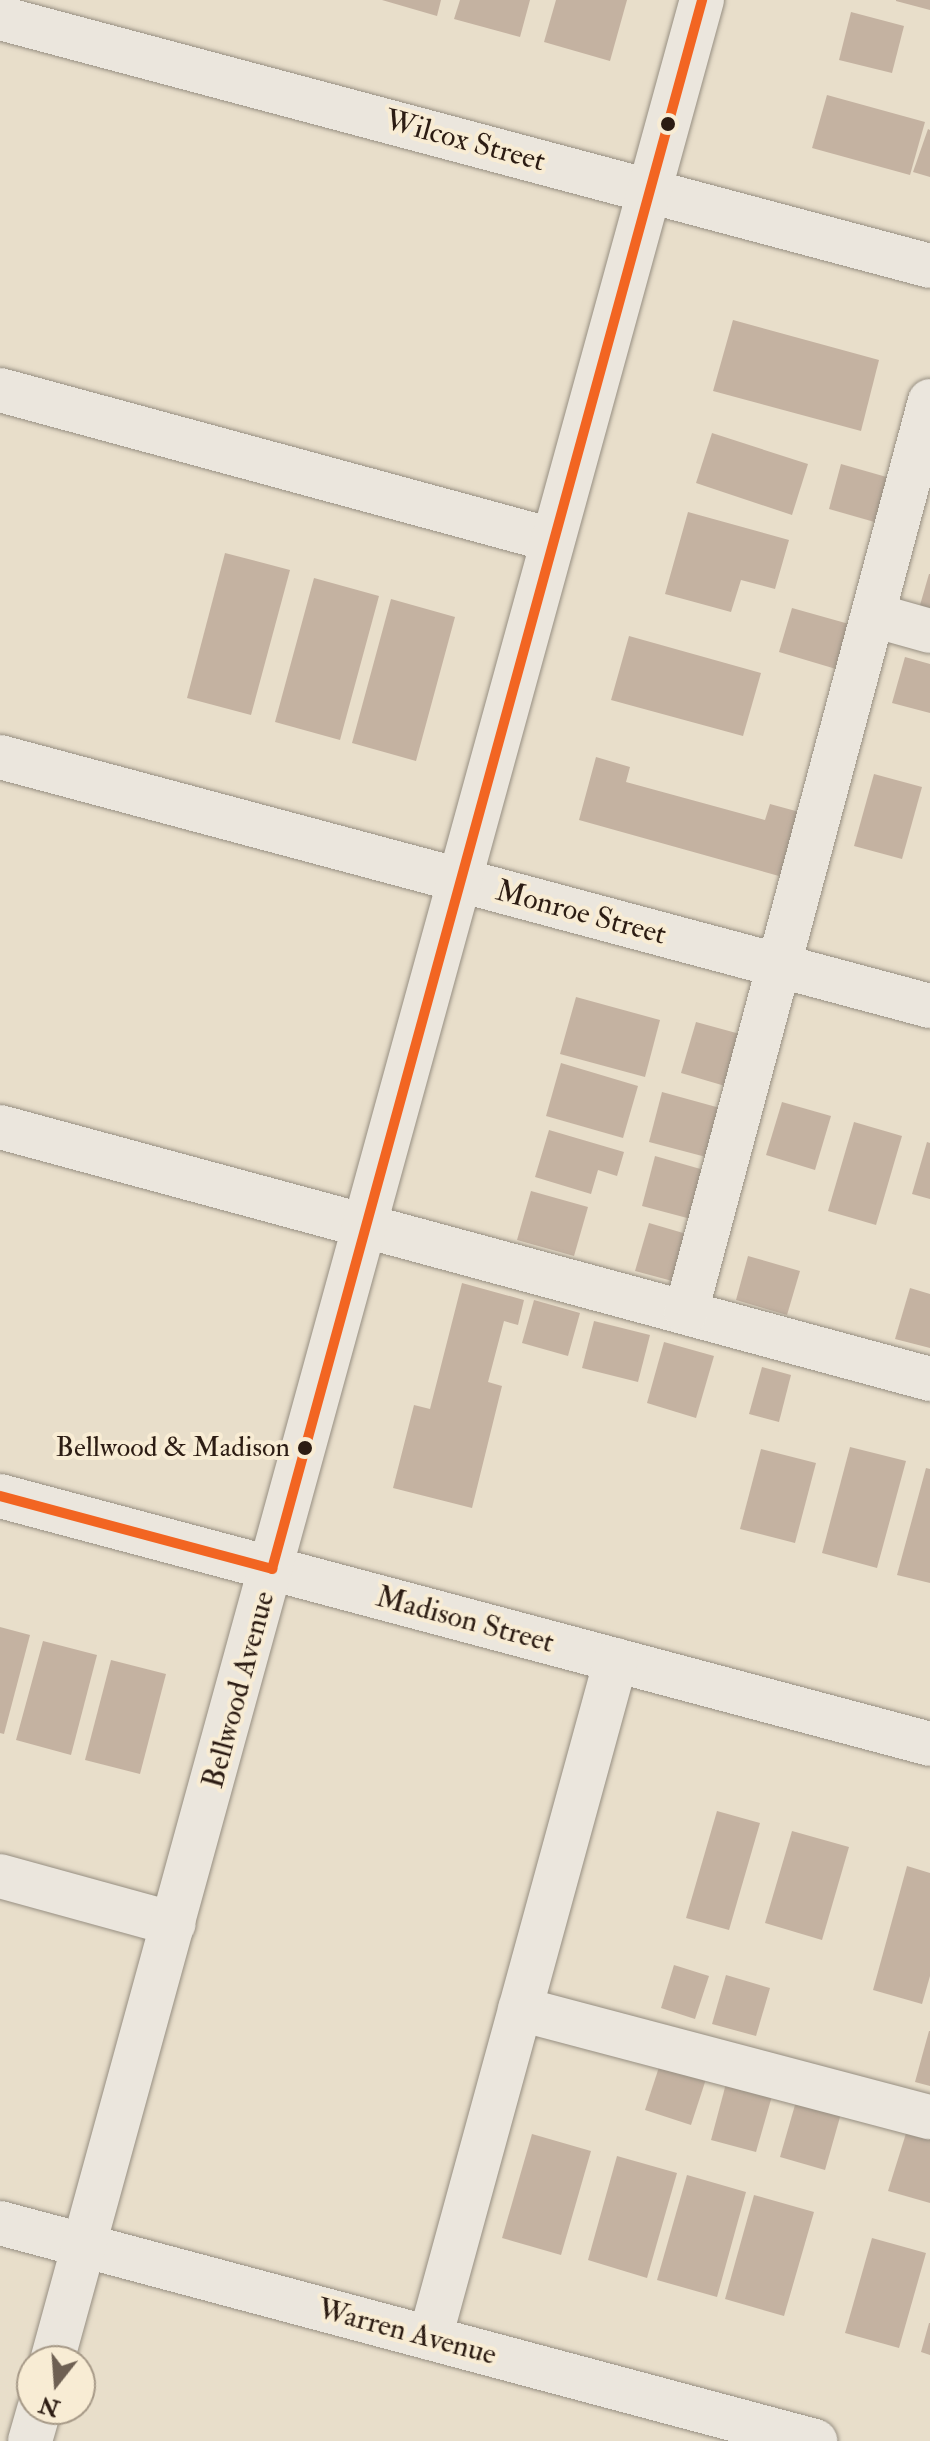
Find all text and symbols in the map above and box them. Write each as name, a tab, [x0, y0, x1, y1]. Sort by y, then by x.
street label: Wilcox Street	[381, 102, 549, 180]
unlabelled marker	[660, 116, 676, 132]
street label: Monroe Street	[492, 873, 670, 953]
place label: Bellwood & Madison	[56, 1431, 290, 1465]
marker: Bellwood & Madison	[297, 1440, 313, 1456]
street label: Madison Street	[372, 1579, 558, 1661]
street label: Bellwood Avenue	[195, 1588, 283, 1792]
street label: Warren Avenue	[314, 2291, 500, 2373]
north arrow	[16, 2345, 96, 2425]
text: N	[36, 2390, 63, 2422]

